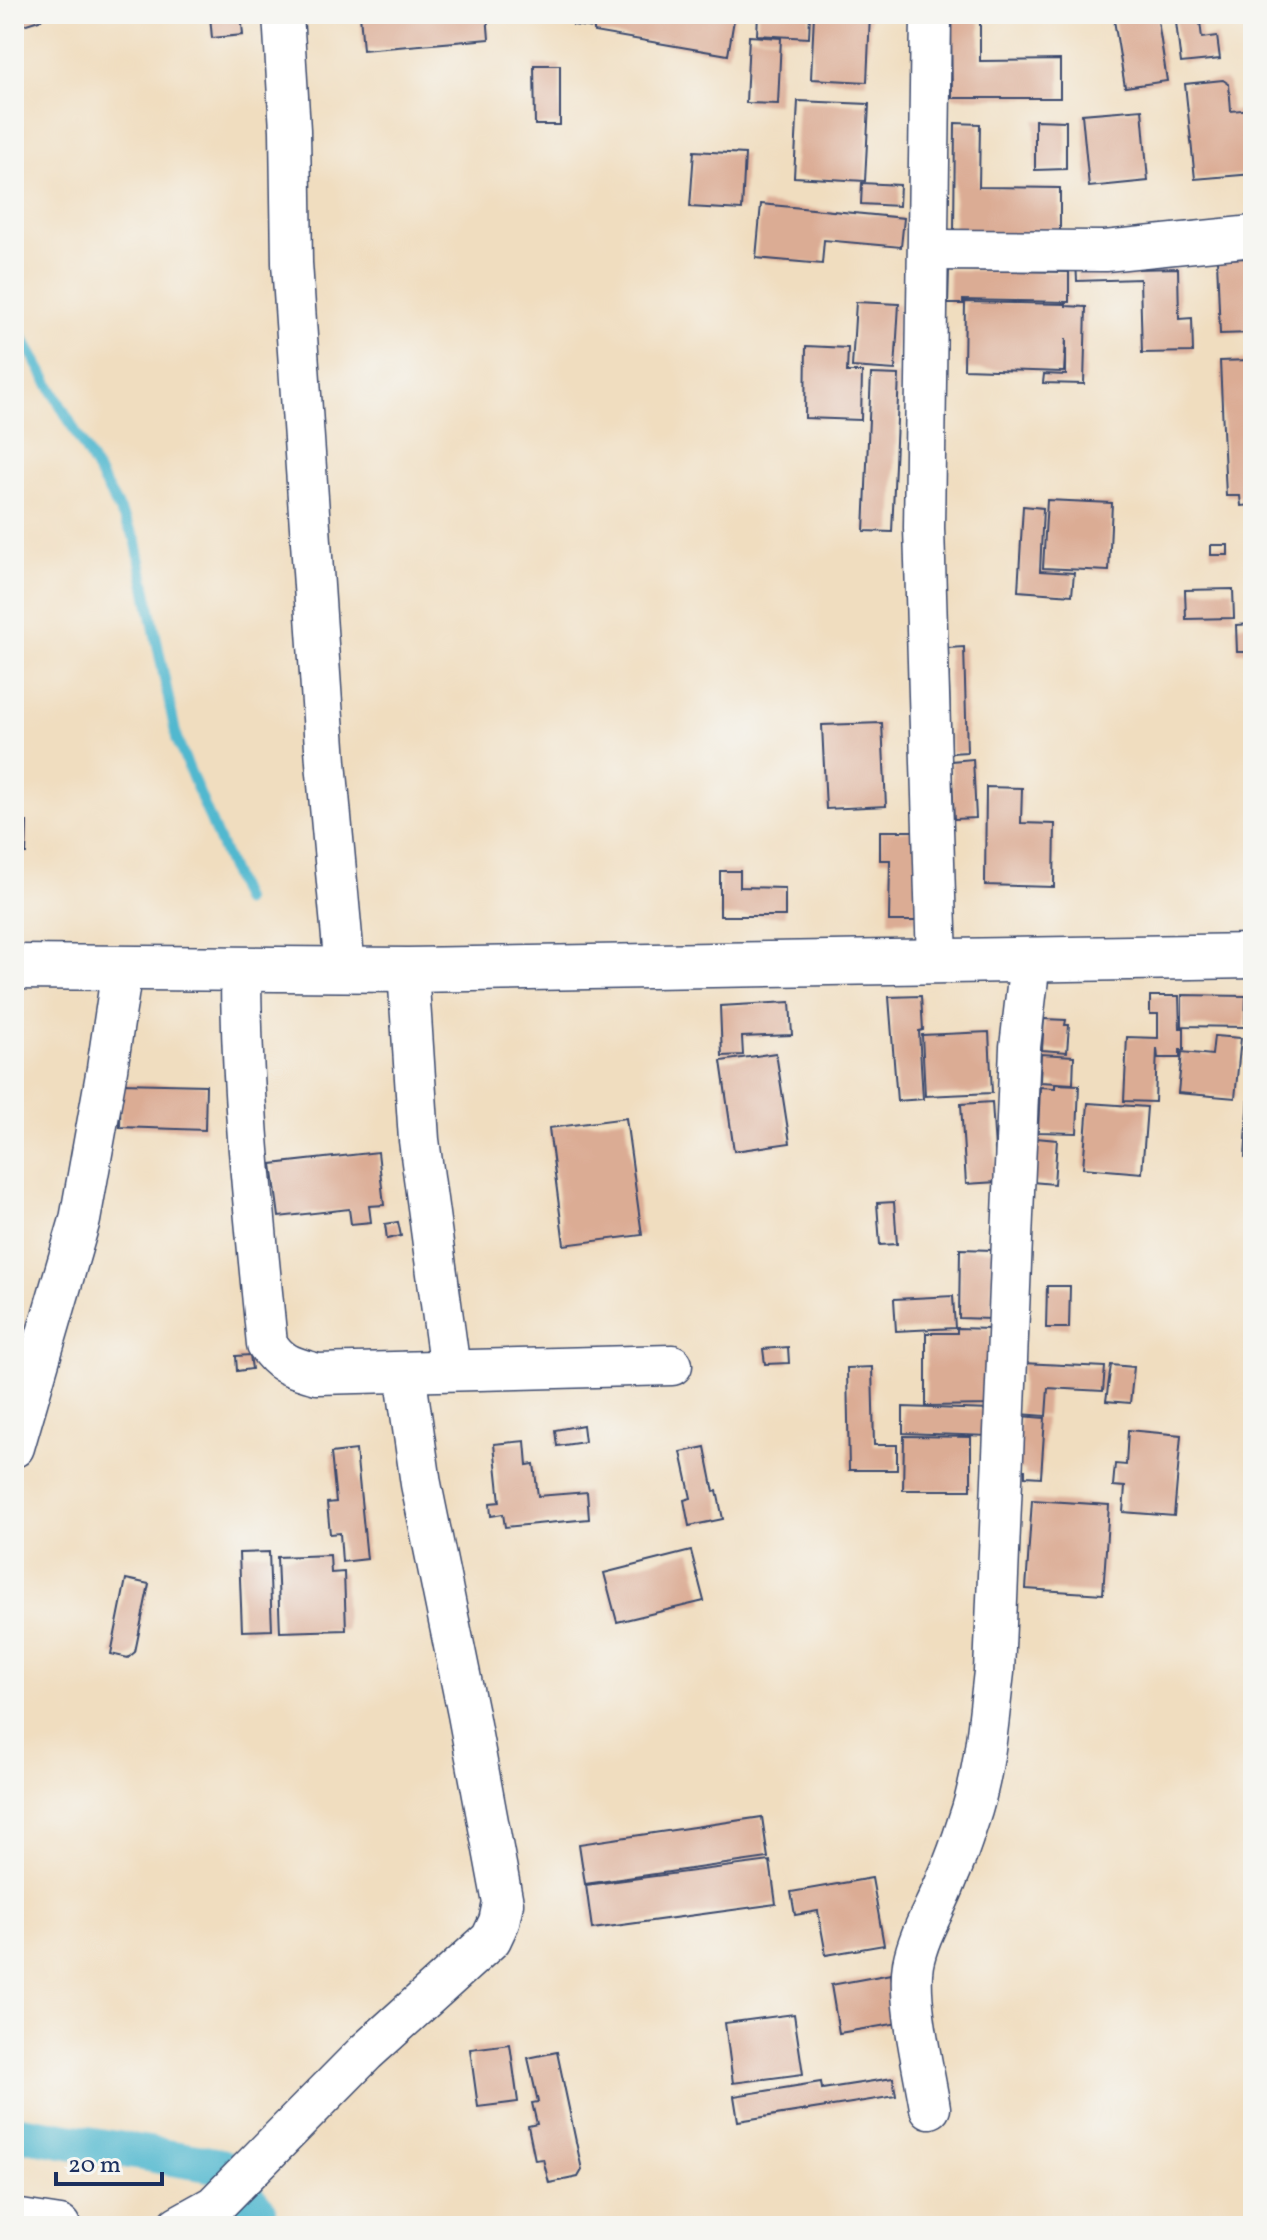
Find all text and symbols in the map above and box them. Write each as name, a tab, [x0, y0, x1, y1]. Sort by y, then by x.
scale bar	[56, 2136, 162, 2186]
text: 20 m	[68, 2149, 121, 2183]

